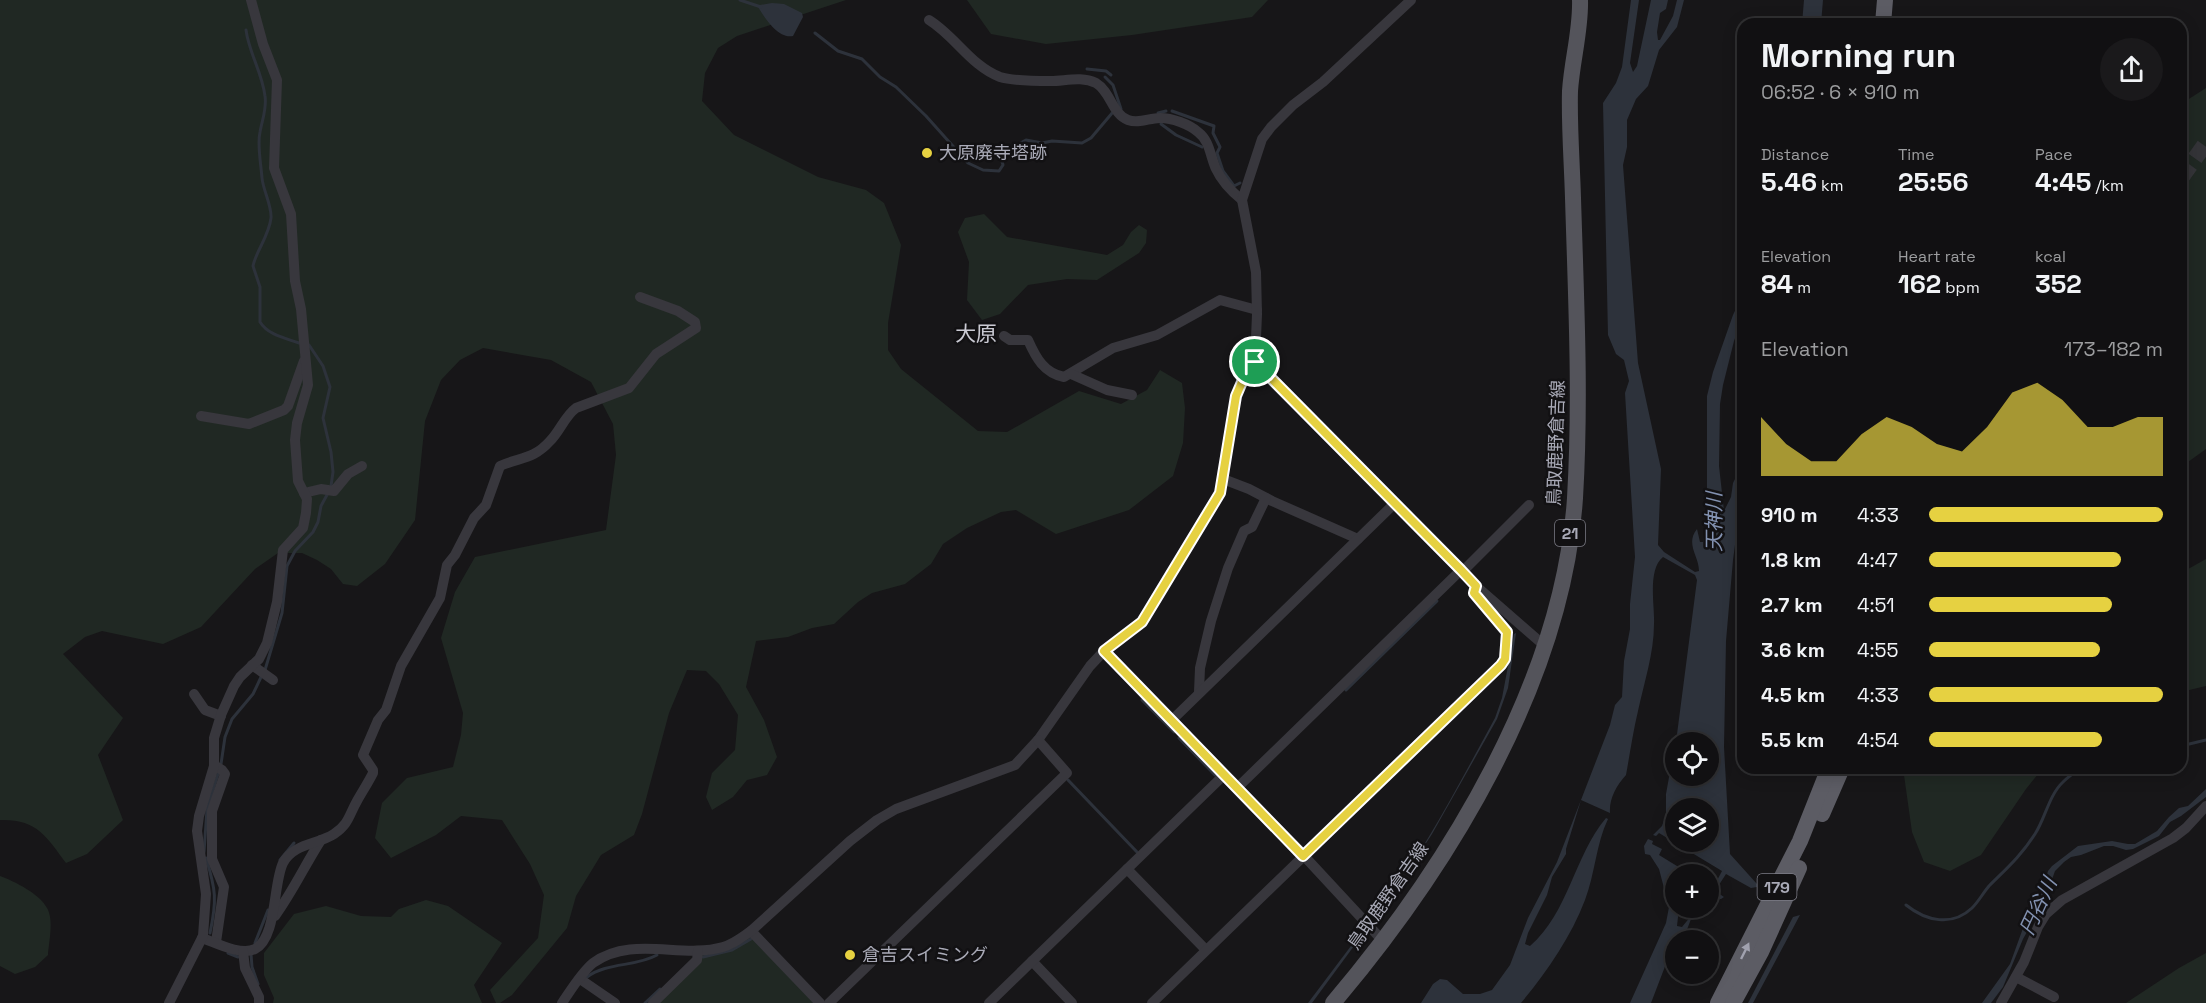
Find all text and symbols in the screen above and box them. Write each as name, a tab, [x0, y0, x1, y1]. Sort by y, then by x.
text: Morning run	[1761, 35, 1956, 77]
button: share	[2100, 38, 2163, 101]
text: 06:52 · 6 × 910 m	[1761, 79, 1920, 105]
place label: 大原廃寺塔跡	[939, 141, 1047, 164]
text: Distance	[1761, 144, 1829, 165]
text: Time	[1898, 144, 1934, 165]
text: Pace	[2035, 144, 2072, 165]
marker: 大原廃寺塔跡	[920, 146, 934, 160]
text: 5.46	[1761, 165, 1817, 199]
text: 25:56	[1898, 165, 1968, 199]
text: 4:45	[2035, 165, 2091, 199]
text: km	[1817, 175, 1843, 196]
text: /km	[2091, 175, 2124, 196]
text: Elevation	[1761, 246, 1831, 267]
text: Heart rate	[1898, 246, 1976, 267]
text: kcal	[2035, 246, 2066, 267]
text: 84	[1761, 267, 1793, 301]
text: 162	[1898, 267, 1941, 301]
text: 352	[2035, 267, 2082, 301]
text: m	[1793, 277, 1811, 298]
text: bpm	[1941, 277, 1980, 298]
district label: 大原	[955, 320, 997, 347]
pin	[1229, 336, 1280, 387]
text: Elevation	[1761, 336, 1849, 362]
text: 173–182 m	[2064, 336, 2163, 362]
icon: arrive	[1238, 345, 1271, 378]
street label: 鳥取鹿野倉吉線	[1542, 380, 1569, 506]
water label: 天神川	[1701, 490, 1727, 552]
text: 910 m	[1761, 502, 1818, 528]
text: 4:33	[1857, 502, 1899, 528]
road number: 21	[1555, 520, 1585, 546]
text: 1.8 km	[1761, 547, 1821, 573]
text: 4:47	[1857, 547, 1898, 573]
text: 2.7 km	[1761, 592, 1823, 618]
text: 4:51	[1857, 592, 1895, 618]
text: 3.6 km	[1761, 637, 1825, 663]
text: 4:55	[1857, 637, 1899, 663]
text: 4.5 km	[1761, 682, 1825, 708]
text: 4:33	[1857, 682, 1899, 708]
text: 5.5 km	[1761, 727, 1824, 753]
text: 4:54	[1857, 727, 1899, 753]
map controls	[1665, 732, 1719, 984]
button: locate	[1665, 732, 1719, 786]
button: layers	[1665, 798, 1719, 852]
street label: 鳥取鹿野倉吉線	[1342, 838, 1433, 954]
button: +	[1665, 864, 1719, 918]
water label: 円谷川	[2014, 872, 2063, 939]
road number: 179	[1758, 874, 1796, 900]
button: −	[1665, 930, 1719, 984]
place label: 倉吉スイミング	[862, 943, 988, 966]
one-way arrow	[1741, 943, 1750, 960]
marker: 倉吉スイミング	[843, 948, 857, 962]

